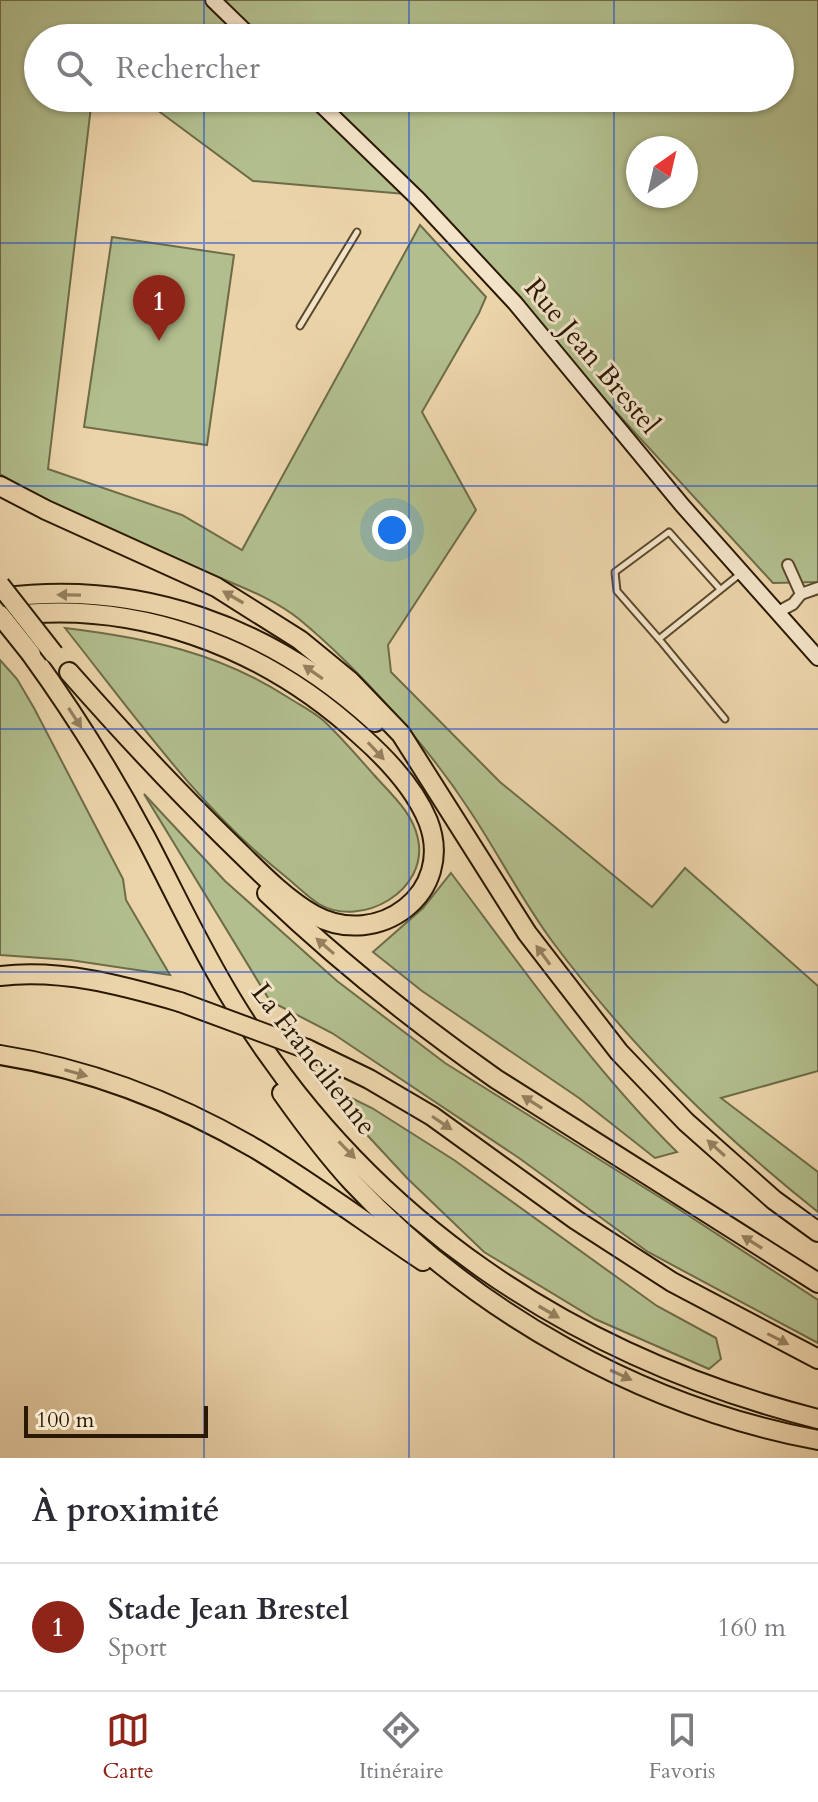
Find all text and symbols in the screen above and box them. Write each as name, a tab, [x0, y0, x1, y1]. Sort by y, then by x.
search box	[24, 24, 794, 112]
icon: search	[52, 46, 96, 90]
text: Rechercher	[116, 48, 260, 89]
north arrow	[626, 136, 698, 208]
street label: Rue Jean Brestel	[516, 270, 668, 442]
pin: 1	[133, 275, 185, 341]
your location	[372, 510, 412, 550]
one-way arrow	[56, 588, 81, 601]
one-way arrow	[222, 590, 245, 604]
one-way arrow	[303, 665, 324, 680]
one-way arrow	[68, 707, 82, 729]
one-way arrow	[367, 741, 385, 760]
one-way arrow	[316, 938, 336, 955]
one-way arrow	[535, 945, 551, 965]
street label: La Francilienne	[242, 975, 386, 1143]
one-way arrow	[63, 1067, 88, 1079]
one-way arrow	[522, 1095, 543, 1110]
one-way arrow	[431, 1115, 452, 1130]
one-way arrow	[337, 1140, 355, 1159]
one-way arrow	[706, 1140, 726, 1157]
one-way arrow	[741, 1235, 763, 1249]
one-way arrow	[538, 1305, 560, 1319]
one-way arrow	[766, 1333, 789, 1346]
one-way arrow	[609, 1368, 632, 1382]
scale bar	[24, 1402, 208, 1438]
text: 100 m	[36, 1405, 94, 1435]
text: À proximité	[32, 1487, 219, 1533]
text: Stade Jean Brestel	[108, 1589, 349, 1630]
text: 1	[51, 1610, 65, 1645]
text: 160 m	[717, 1610, 786, 1645]
text: Sport	[108, 1630, 167, 1665]
tab: Carte	[103, 1708, 154, 1786]
tab: Itinéraire	[359, 1708, 444, 1786]
tab: Favoris	[649, 1708, 715, 1786]

